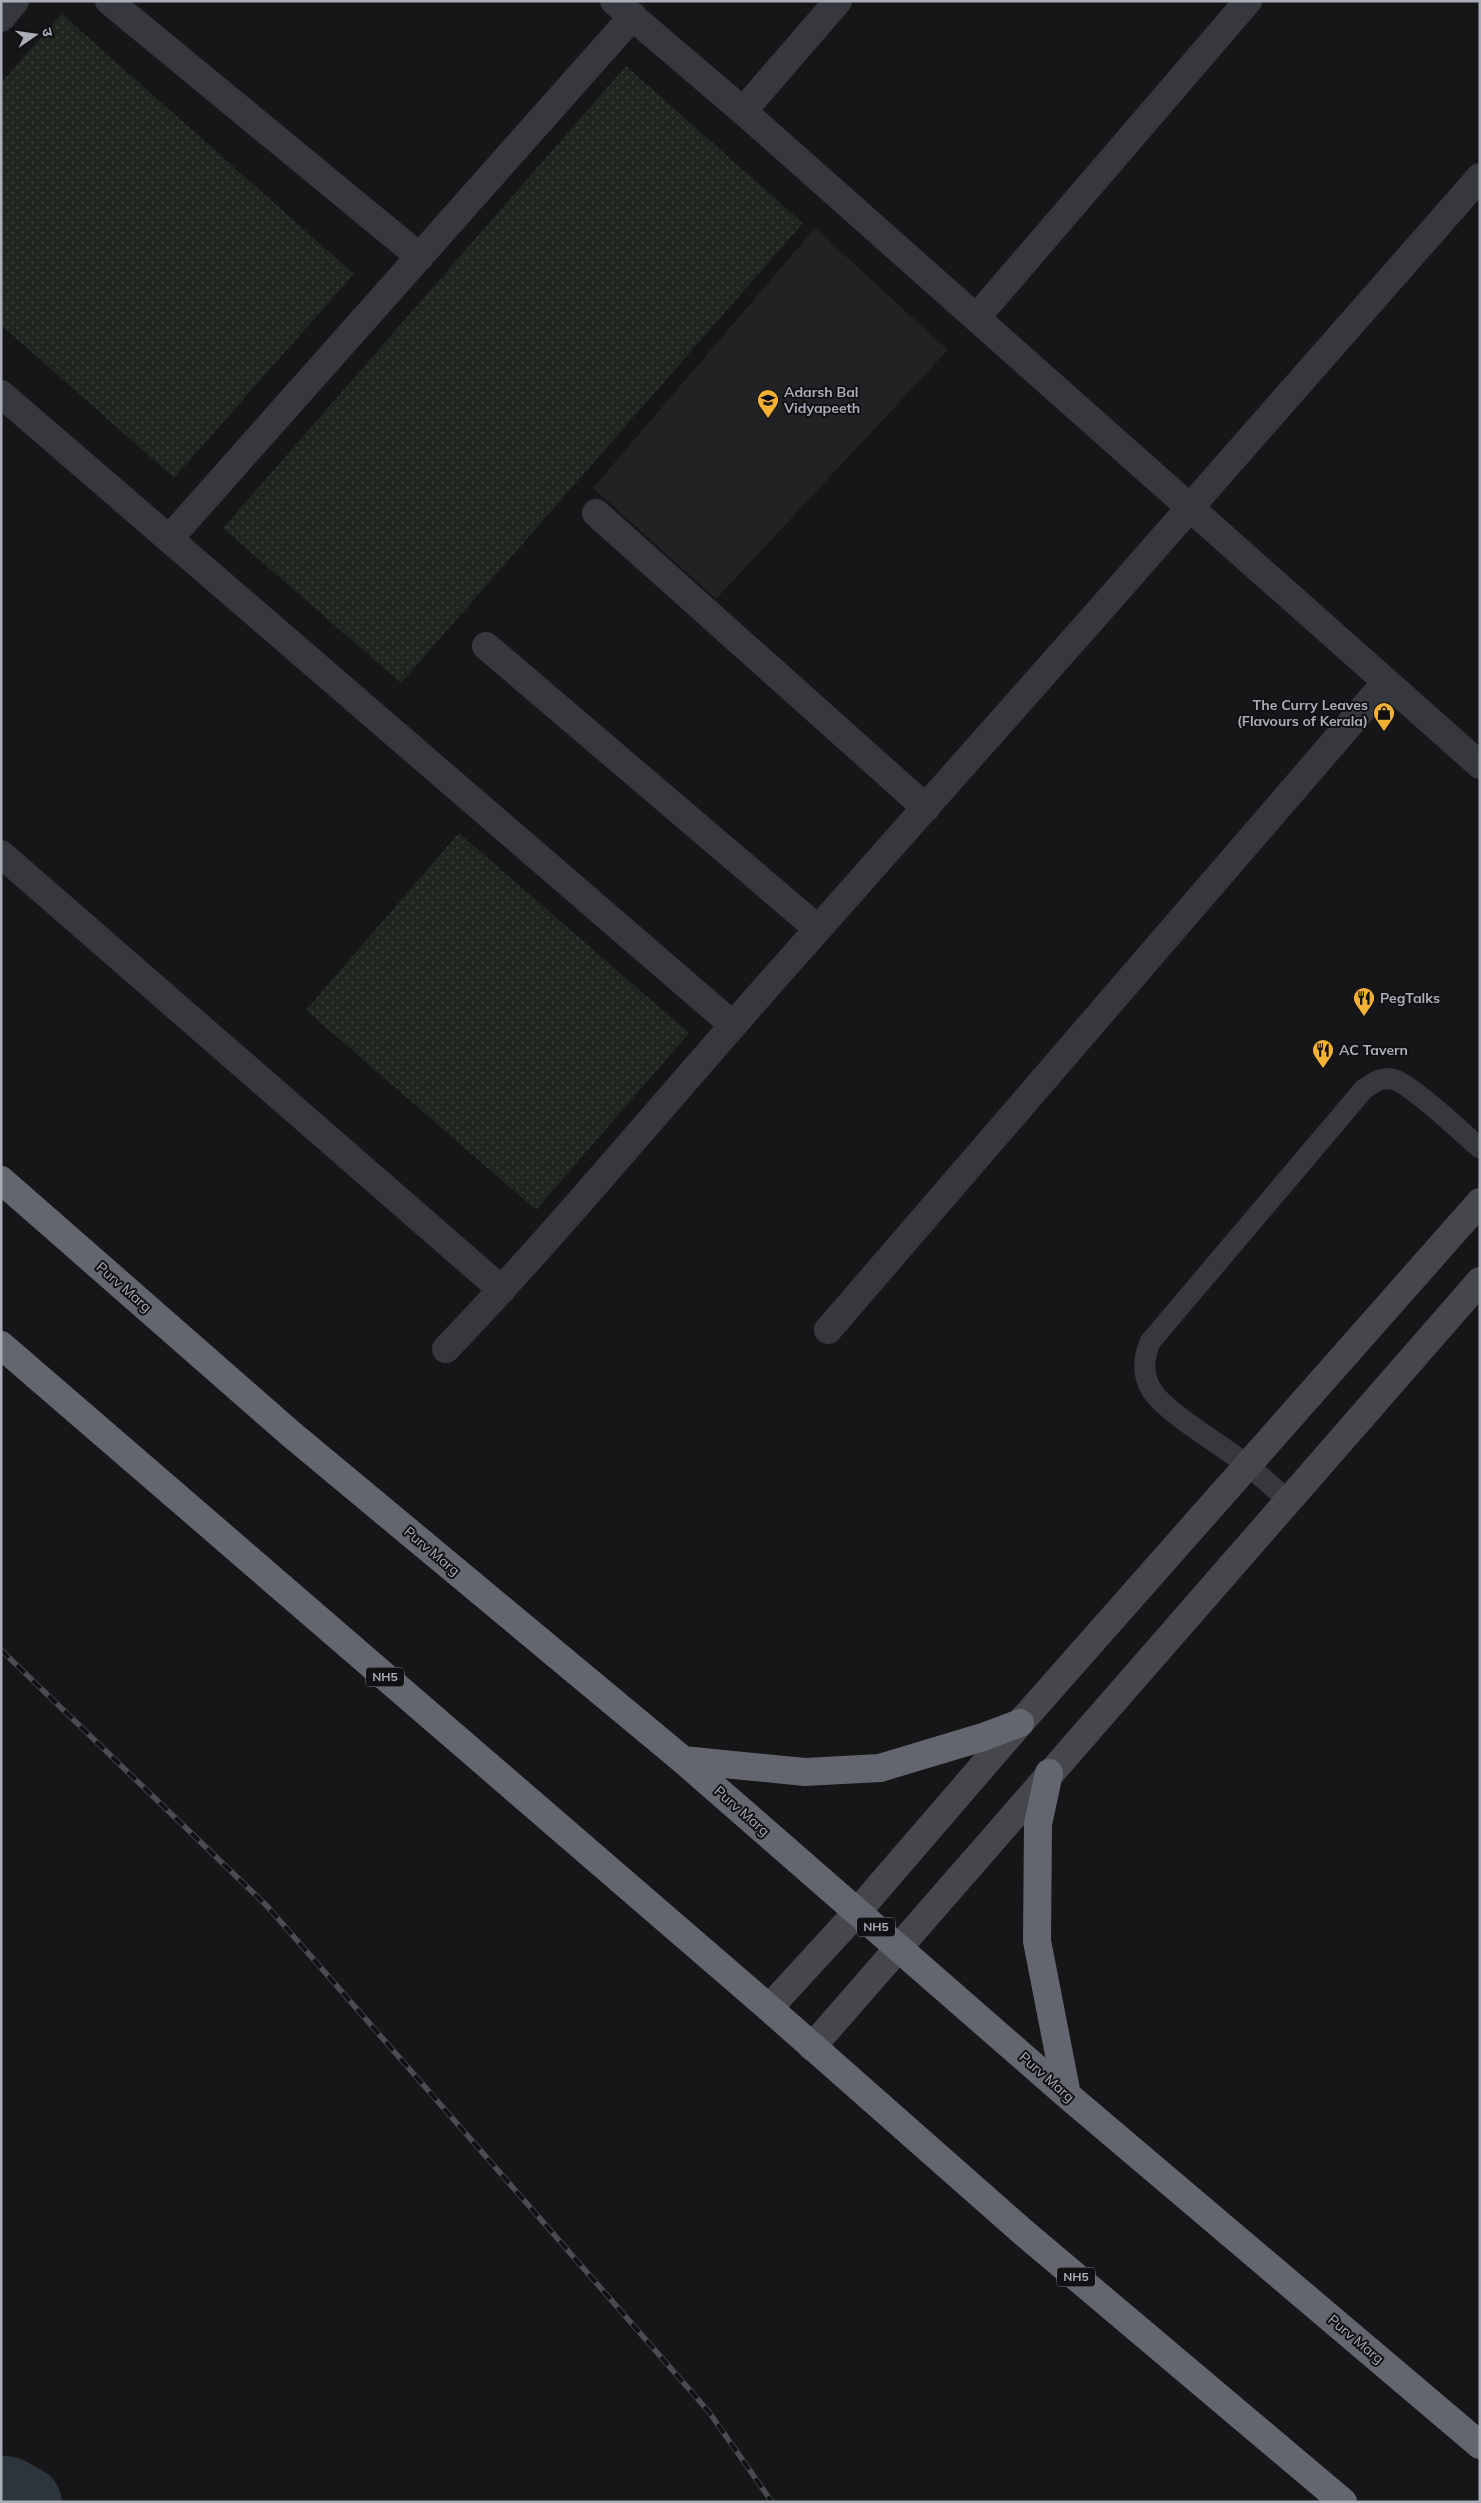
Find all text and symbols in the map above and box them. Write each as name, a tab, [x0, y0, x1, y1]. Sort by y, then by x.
north arrow	[10, 10, 60, 60]
text: उ	[38, 26, 58, 39]
place label: Adarsh Bal Vidyapeeth	[783, 383, 860, 417]
school or university icon: Adarsh Bal Vidyapeeth	[756, 388, 780, 419]
place label: The Curry Leaves (Flavours of Kerala)	[1237, 696, 1368, 730]
shop icon: The Curry Leaves (Flavours of Kerala)	[1372, 701, 1396, 732]
restaurant icon: PegTalks	[1352, 986, 1376, 1017]
place label: PegTalks	[1380, 989, 1440, 1007]
restaurant icon: AC Tavern	[1311, 1038, 1335, 1069]
place label: AC Tavern	[1339, 1041, 1408, 1059]
street label: Purv Marg	[93, 1258, 155, 1316]
street label: Purv Marg	[400, 1522, 464, 1580]
road number: NH5	[366, 1668, 404, 1686]
street label: Purv Marg	[711, 1782, 773, 1840]
road number: NH5	[857, 1918, 895, 1936]
street label: Purv Marg	[1016, 2048, 1078, 2106]
road number: NH5	[1057, 2268, 1095, 2286]
street label: Purv Marg	[1324, 2310, 1388, 2368]

